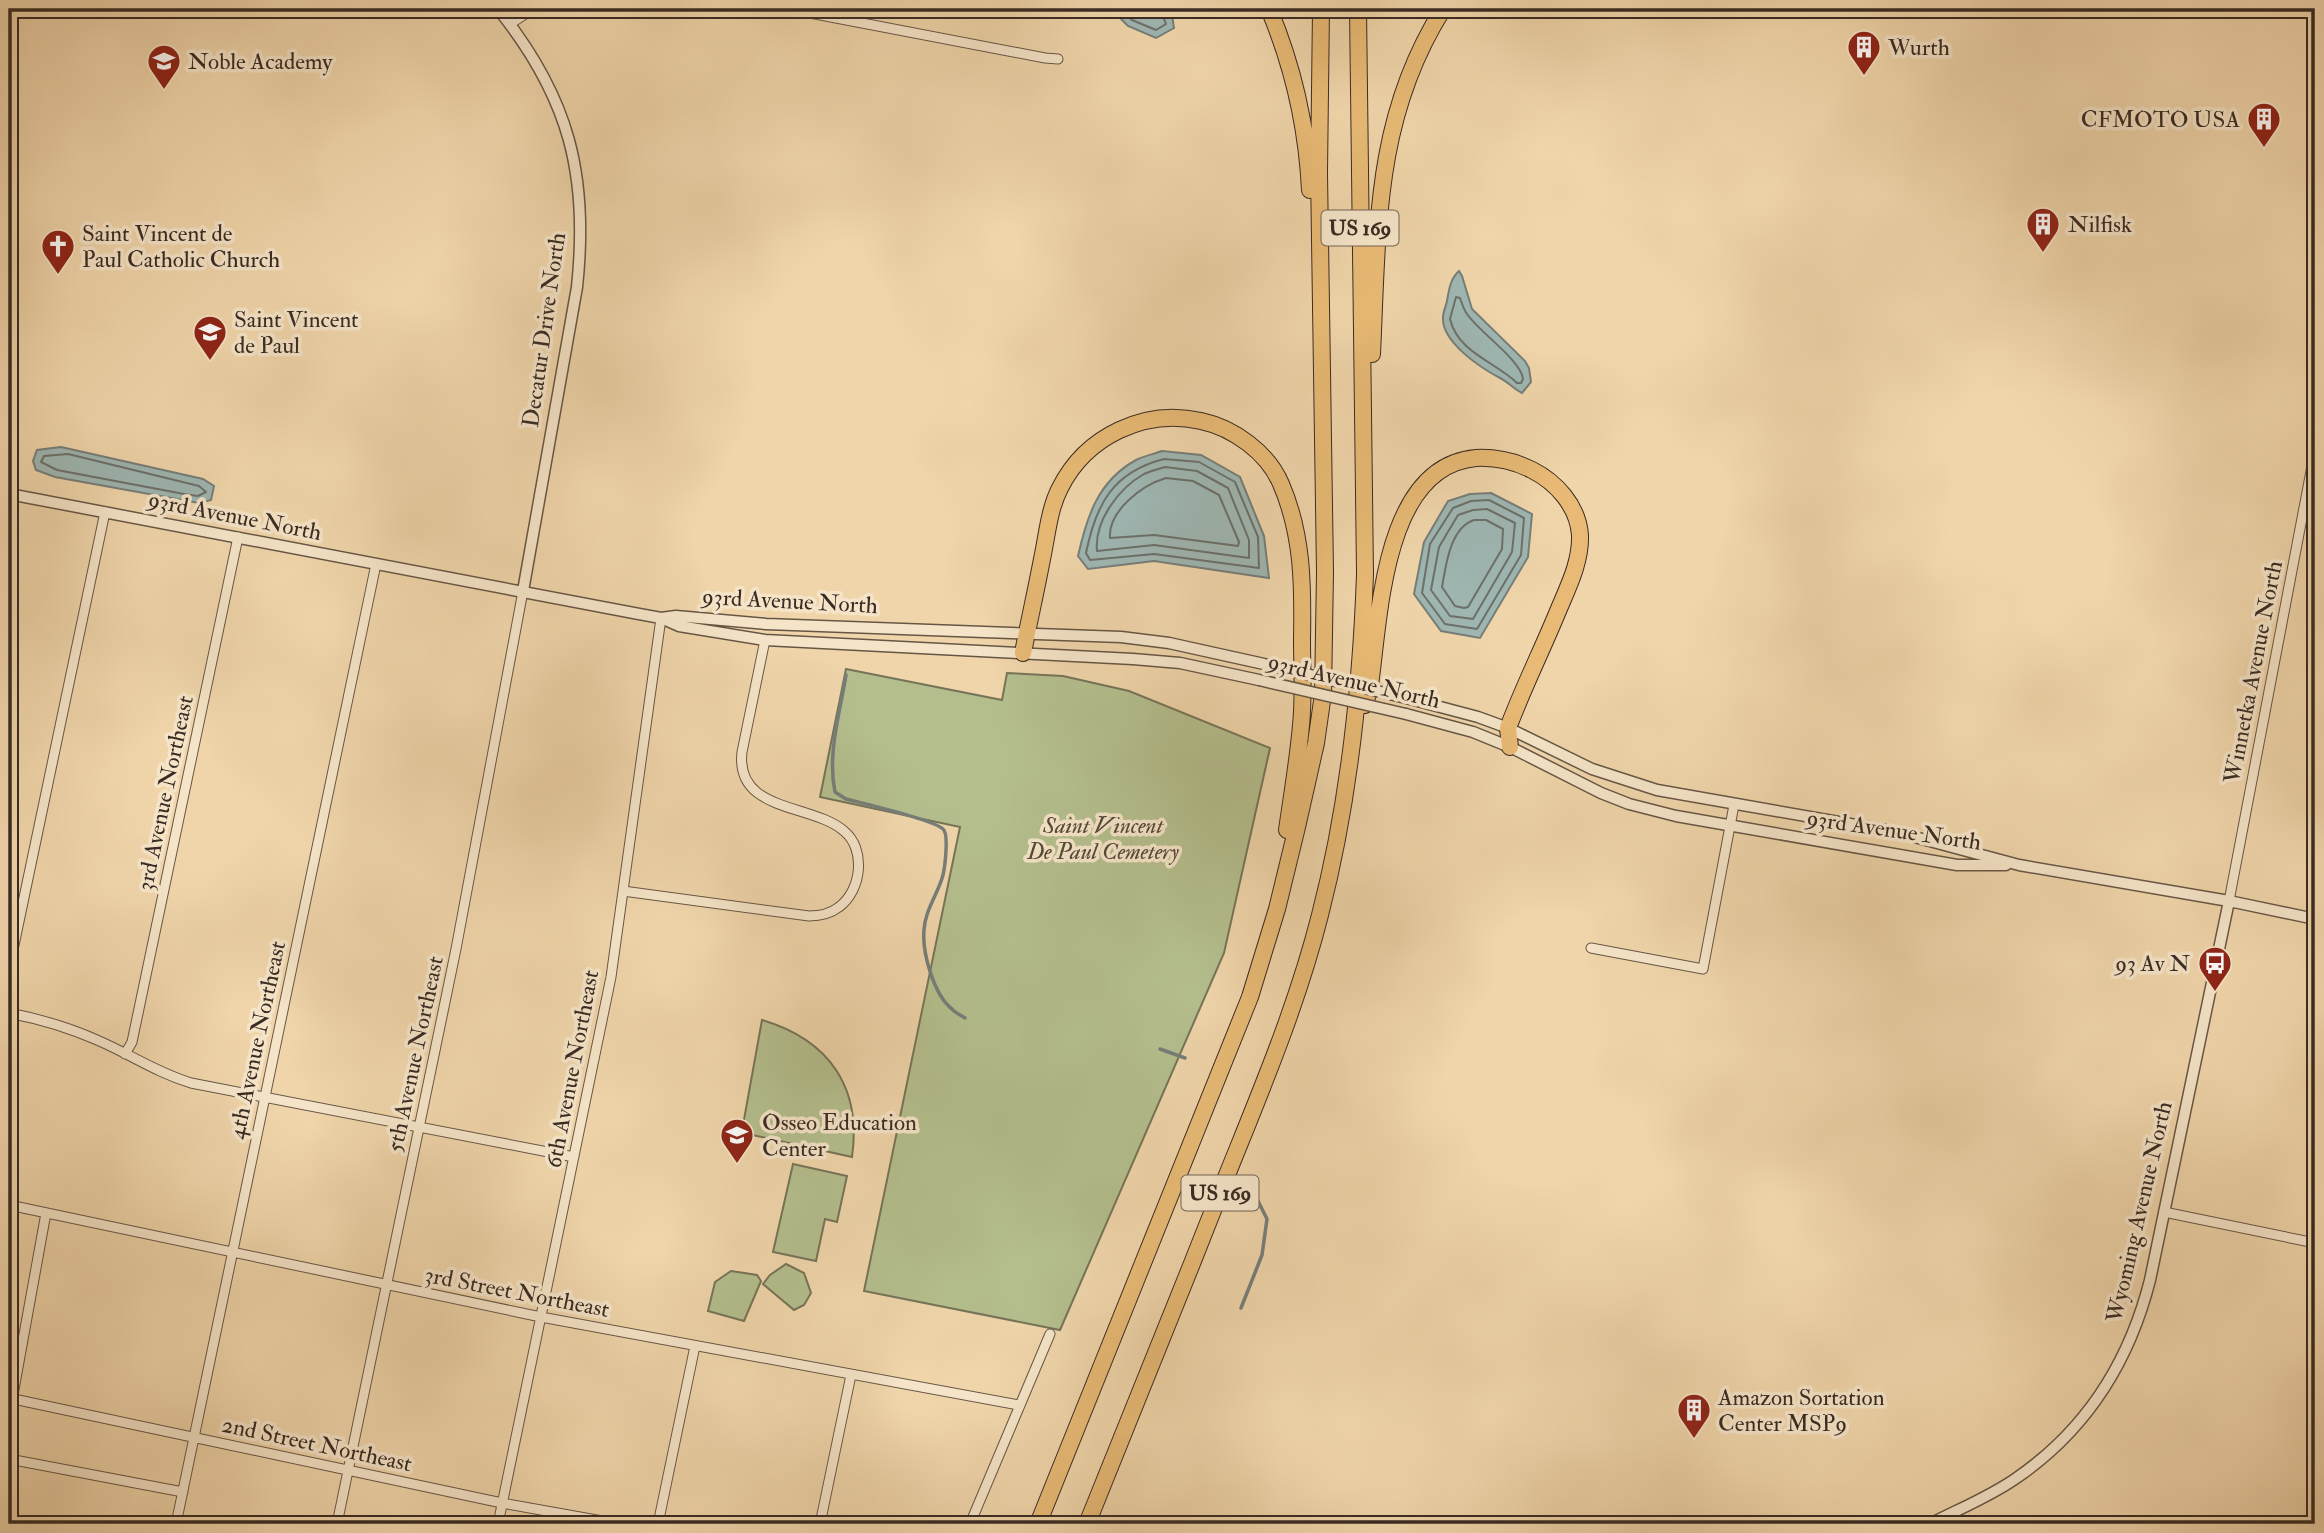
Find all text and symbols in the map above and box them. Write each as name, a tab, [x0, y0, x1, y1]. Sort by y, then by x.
building icon: Wurth	[1845, 28, 1883, 77]
place label: Wurth	[1887, 33, 1950, 62]
school or university icon: Noble Academy	[145, 42, 183, 91]
place label: Noble Academy	[188, 47, 333, 76]
building icon: CFMOTO USA	[2245, 100, 2283, 149]
place label: CFMOTO USA	[2081, 105, 2240, 134]
building icon: Nilfisk	[2024, 205, 2062, 254]
road number: US 169	[1322, 210, 1398, 246]
place label: Nilfisk	[2068, 210, 2132, 239]
place label: Saint Vincent de Paul Catholic Church	[82, 219, 280, 274]
church icon: Saint Vincent de Paul Catholic Church	[39, 227, 77, 276]
street label: Decatur Drive North	[516, 231, 572, 429]
place label: Saint Vincent de Paul	[234, 305, 359, 360]
school or university icon: Saint Vincent de Paul	[191, 313, 229, 362]
street label: 93rd Avenue North	[144, 485, 324, 547]
street label: Winnetka Avenue North	[2217, 558, 2289, 787]
street label: 93rd Avenue North	[699, 582, 879, 620]
street label: 93rd Avenue North	[1263, 647, 1443, 715]
street label: 3rd Avenue Northeast	[130, 693, 200, 893]
street label: 93rd Avenue North	[1803, 803, 1983, 857]
park label: Saint Vincent De Paul Cemetery	[1026, 811, 1179, 866]
street label: 4th Avenue Northeast	[222, 938, 292, 1142]
bus stop icon: 93 Av N	[2196, 944, 2234, 993]
place label: 93 Av N	[2113, 949, 2190, 978]
street label: 5th Avenue Northeast	[380, 953, 450, 1155]
street label: 6th Avenue Northeast	[539, 968, 605, 1170]
street label: Wyoming Avenue North	[2099, 1099, 2179, 1326]
place label: Osseo Education Center	[762, 1108, 917, 1163]
school or university icon: Osseo Education Center	[718, 1116, 756, 1165]
road number: US 169	[1182, 1176, 1258, 1210]
street label: 3rd Street Northeast	[422, 1260, 612, 1324]
place label: Amazon Sortation Center MSP9	[1717, 1383, 1885, 1438]
building icon: Amazon Sortation Center MSP9	[1675, 1391, 1713, 1440]
street label: 2nd Street Northeast	[219, 1410, 415, 1478]

